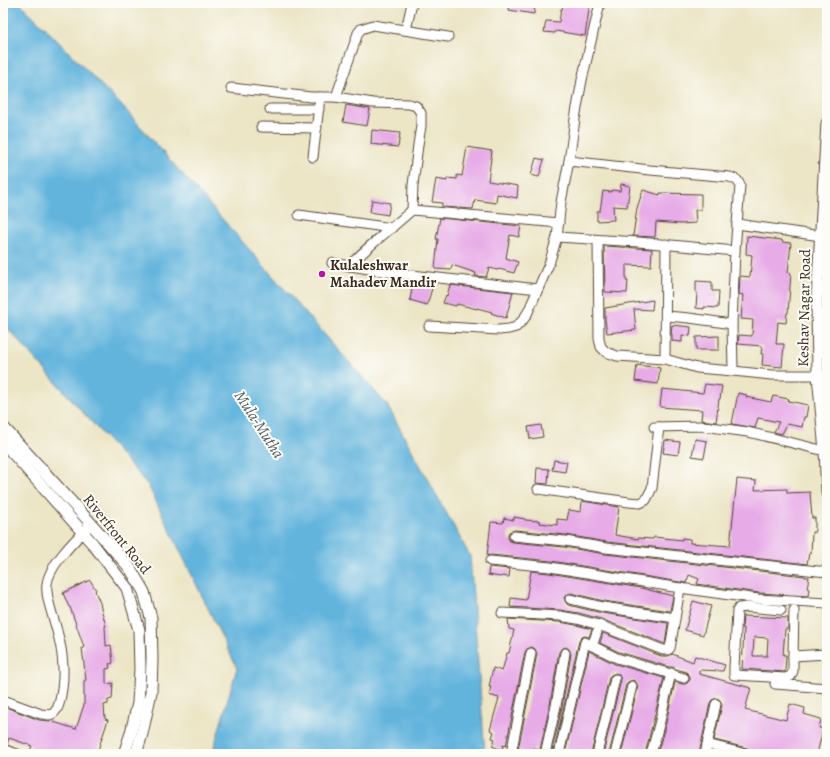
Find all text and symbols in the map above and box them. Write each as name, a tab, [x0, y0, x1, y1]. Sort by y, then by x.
street label: Keshav Nagar Road	[793, 248, 815, 367]
place label: Kulaleshwar Mahadev Mandir	[330, 255, 436, 292]
marker: Kulaleshwar Mahadev Mandir	[317, 269, 327, 279]
water label: Mula-Mutha	[229, 386, 290, 463]
street label: Riverfront Road	[79, 490, 156, 579]

